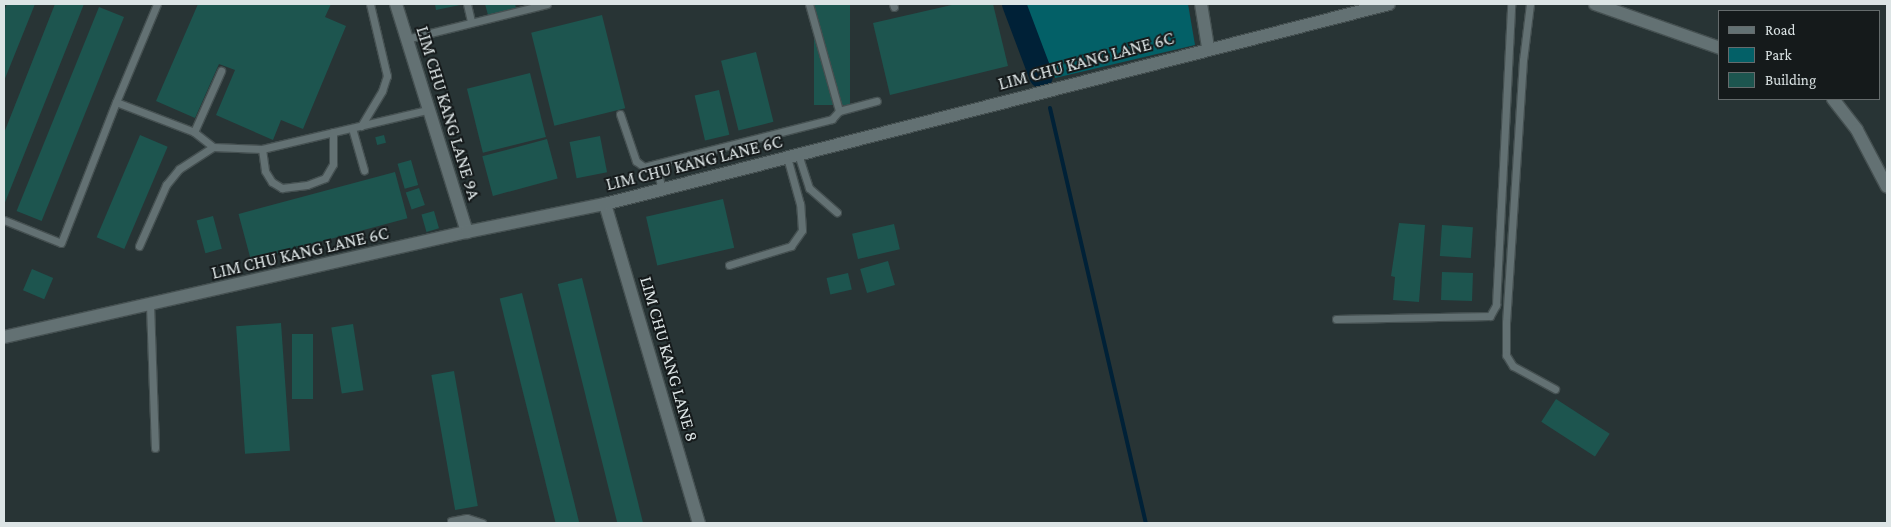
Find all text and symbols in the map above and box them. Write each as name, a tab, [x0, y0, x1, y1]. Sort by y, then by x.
legend	[1718, 10, 1881, 100]
text: Road	[1765, 22, 1795, 38]
street label: LIM CHU KANG LANE 9A	[411, 24, 485, 202]
street label: LIM CHU KANG LANE 6C	[996, 27, 1176, 95]
text: Park	[1765, 47, 1792, 63]
text: Building	[1765, 72, 1816, 88]
street label: LIM CHU KANG LANE 6C	[604, 131, 784, 195]
street label: LIM CHU KANG LANE 6C	[209, 222, 391, 284]
street label: LIM CHU KANG LANE 8	[635, 274, 703, 444]

